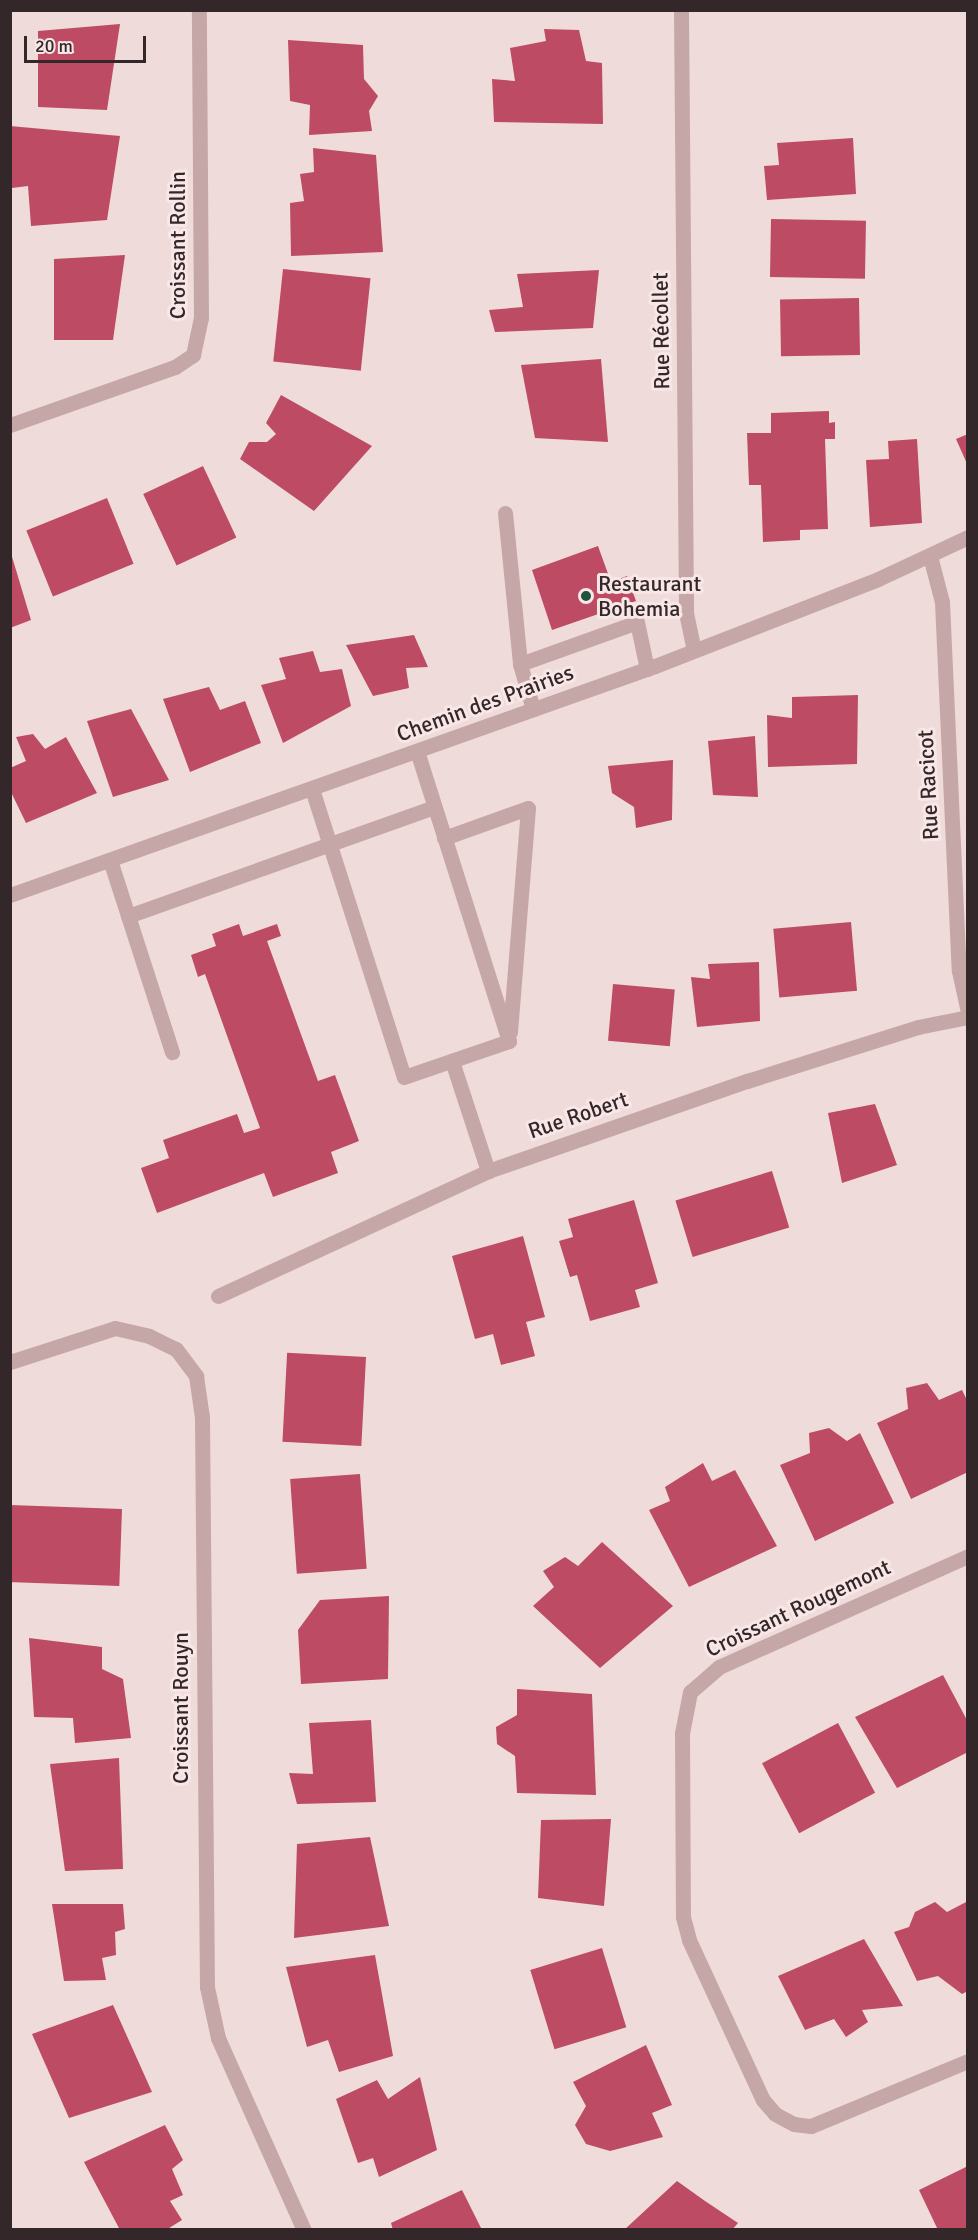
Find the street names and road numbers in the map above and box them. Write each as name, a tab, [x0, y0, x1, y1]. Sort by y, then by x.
street label: Croissant Rollin	[165, 171, 191, 319]
street label: Rue Récollet	[647, 272, 675, 390]
street label: Chemin des Prairies	[393, 659, 577, 747]
street label: Rue Racicot	[912, 729, 944, 841]
street label: Rue Robert	[525, 1086, 631, 1144]
street label: Croissant Rougemont	[701, 1554, 895, 1662]
street label: Croissant Rouyn	[168, 1632, 194, 1784]

